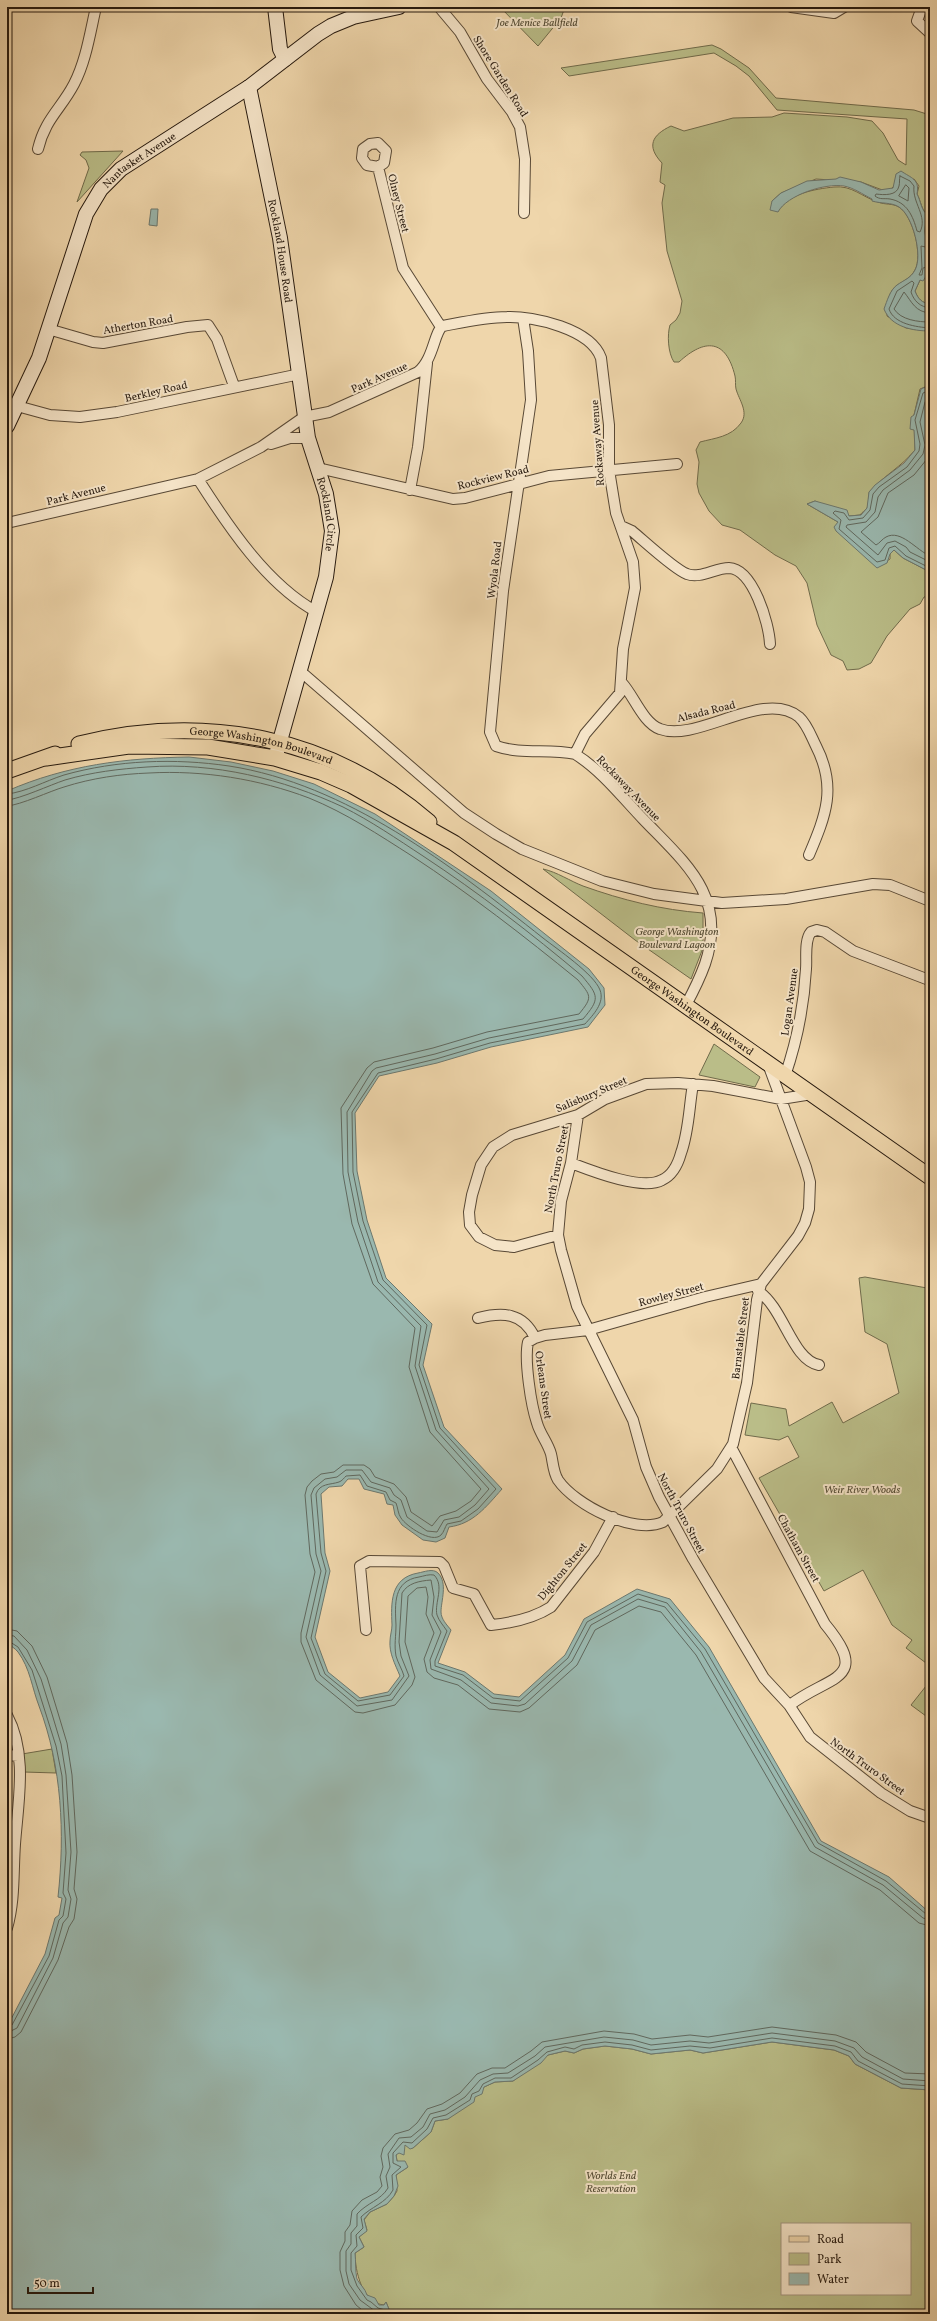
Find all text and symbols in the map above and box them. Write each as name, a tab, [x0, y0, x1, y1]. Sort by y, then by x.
park label: Joe Menice Ballfield	[495, 16, 578, 31]
street label: Shore Garden Road	[469, 33, 531, 120]
street label: Nantasket Avenue	[100, 130, 179, 192]
street label: Olney Street	[383, 173, 412, 234]
street label: Rockland House Road	[263, 198, 295, 304]
street label: Atherton Road	[102, 312, 175, 339]
street label: Park Avenue	[349, 359, 410, 398]
street label: Berkley Road	[124, 378, 189, 407]
street label: Rockaway Avenue	[588, 399, 609, 487]
street label: Rockview Road	[456, 462, 531, 495]
street label: Rockland Circle	[312, 475, 338, 552]
street label: Park Avenue	[45, 481, 108, 510]
street label: Wyola Road	[485, 540, 506, 600]
street label: Alsada Road	[675, 698, 737, 727]
street label: George Washington Boulevard	[189, 725, 335, 769]
street label: Rockaway Avenue	[593, 753, 663, 825]
park label: George Washington Boulevard Lagoon	[635, 925, 719, 953]
street label: George Washington Boulevard	[627, 963, 756, 1060]
street label: Logan Avenue	[778, 968, 803, 1037]
street label: Salisbury Street	[554, 1074, 630, 1117]
street label: North Truro Street	[542, 1124, 573, 1215]
street label: Rowley Street	[637, 1280, 706, 1311]
street label: Barnstable Street	[729, 1296, 754, 1380]
street label: Orleans Street	[530, 1350, 555, 1421]
street label: North Truro Street	[653, 1471, 708, 1557]
park label: Weir River Woods	[824, 1483, 900, 1498]
street label: Chatham Street	[773, 1512, 823, 1586]
street label: Dighton Street	[535, 1540, 591, 1604]
street label: North Truro Street	[827, 1735, 908, 1800]
park label: Worlds End Reservation	[586, 2169, 637, 2197]
legend	[781, 2223, 911, 2295]
text: Road	[817, 2232, 844, 2248]
text: Park	[817, 2252, 842, 2268]
scale bar	[28, 2269, 93, 2295]
text: Water	[817, 2272, 849, 2288]
text: 50 m	[34, 2276, 60, 2292]

